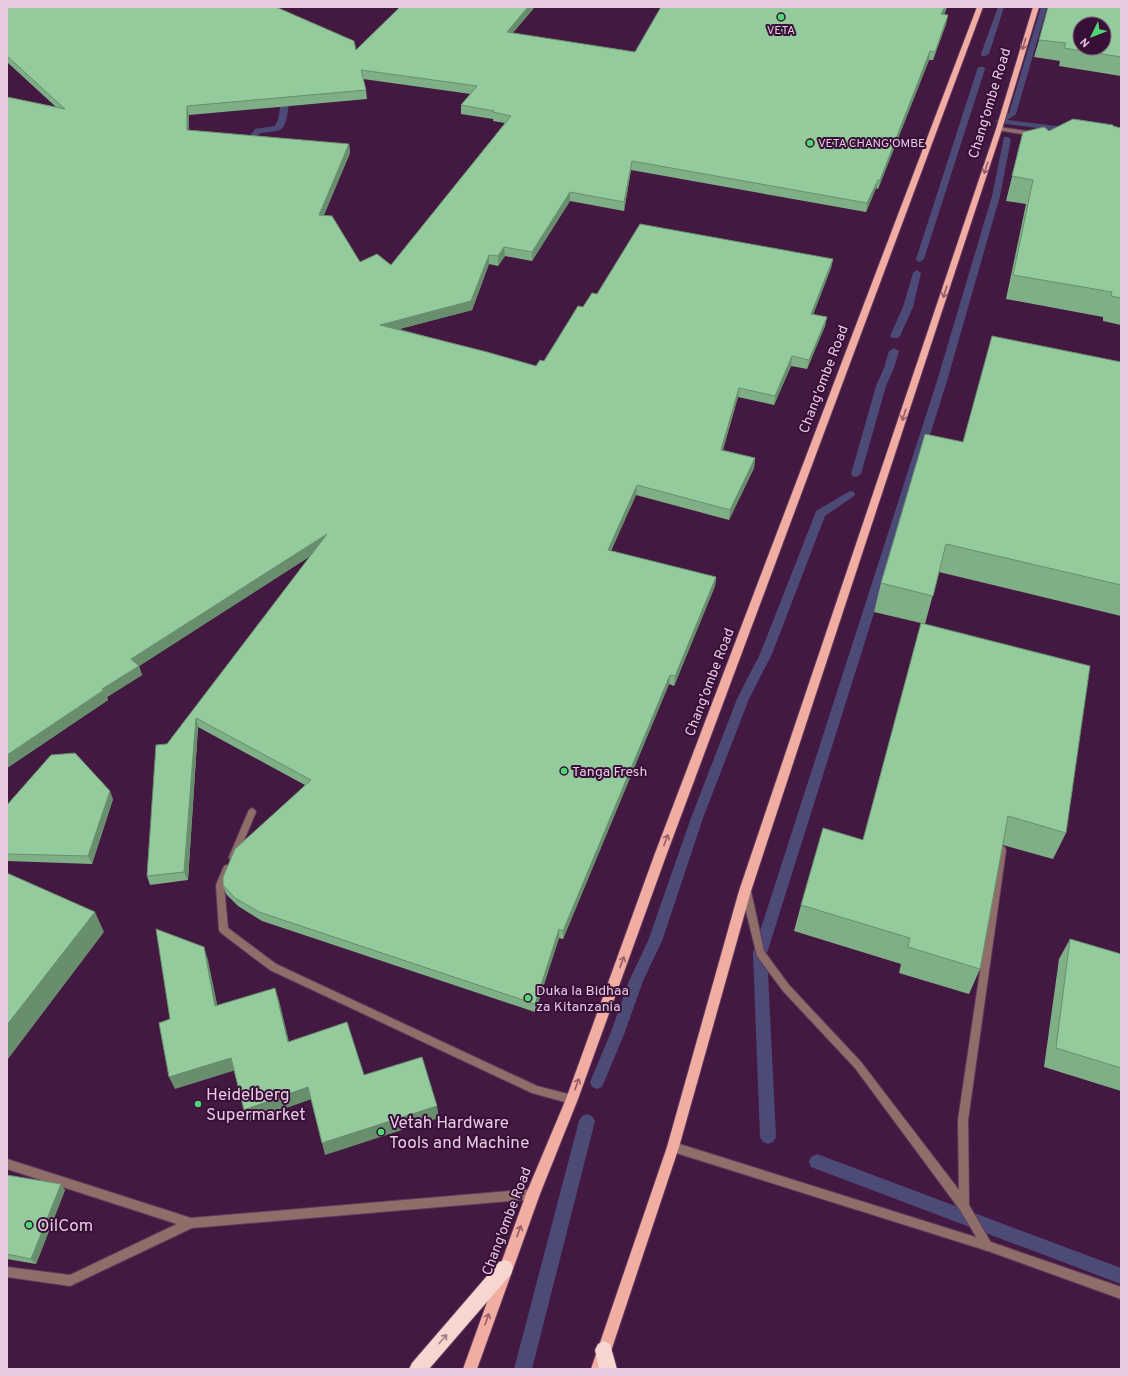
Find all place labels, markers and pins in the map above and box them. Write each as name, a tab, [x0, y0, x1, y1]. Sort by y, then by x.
marker: VETA	[776, 12, 786, 22]
place label: VETA	[767, 23, 795, 39]
place label: VETA CHANG'OMBE	[818, 136, 925, 152]
marker: VETA CHANG'OMBE	[805, 138, 815, 148]
place label: Tanga Fresh	[572, 764, 647, 781]
marker: Tanga Fresh	[559, 766, 569, 776]
place label: Duka la Bidhaa za Kitanzania	[536, 983, 629, 1016]
marker: Duka la Bidhaa za Kitanzania	[523, 993, 533, 1003]
place label: Heidelberg Supermarket	[206, 1085, 306, 1127]
marker: Heidelberg Supermarket	[193, 1099, 203, 1109]
place label: Vetah Hardware Tools and Machine	[389, 1113, 529, 1155]
marker: Vetah Hardware Tools and Machine	[376, 1127, 386, 1137]
place label: OilCom	[37, 1216, 93, 1238]
marker: OilCom	[24, 1220, 34, 1230]

